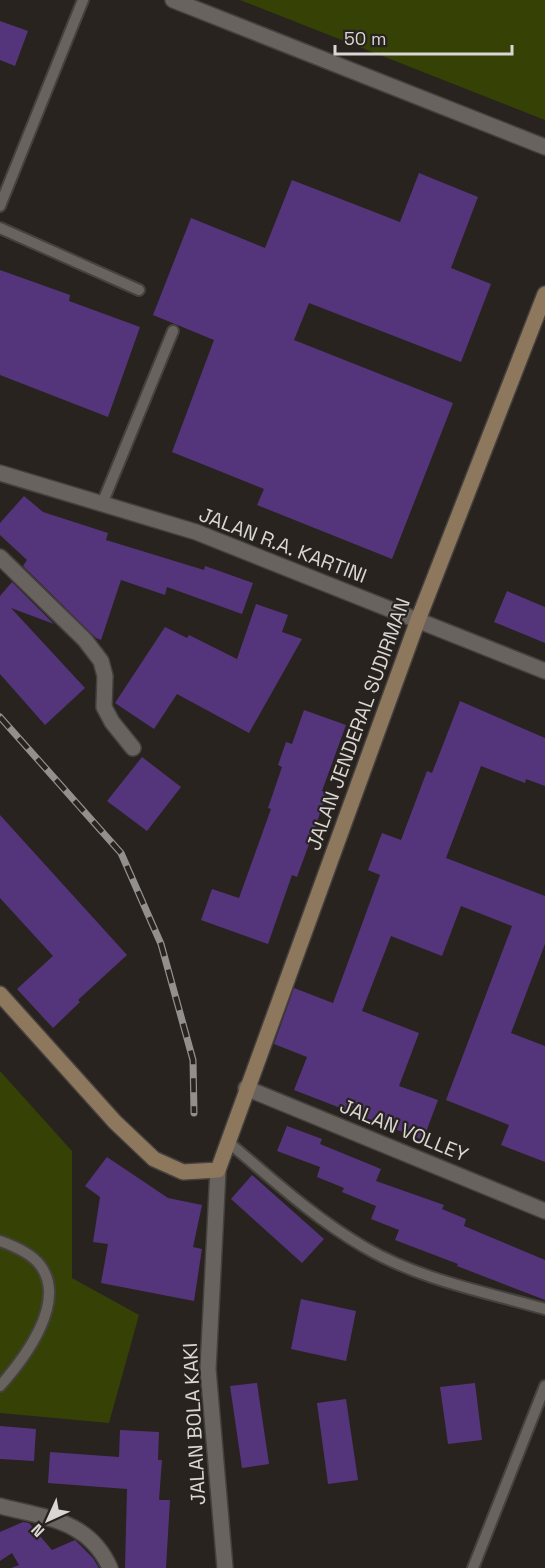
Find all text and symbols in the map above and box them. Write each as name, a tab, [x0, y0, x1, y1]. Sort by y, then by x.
scale bar	[335, 18, 512, 56]
text: 50 m	[344, 27, 386, 50]
street label: JALAN R.A. KARTINI	[195, 501, 371, 589]
street label: JALAN JENDERAL SUDIRMAN	[300, 594, 416, 854]
street label: JALAN VOLLEY	[336, 1092, 472, 1168]
street label: JALAN BOLA KAKI	[177, 1342, 211, 1506]
north arrow	[18, 1490, 78, 1550]
text: N	[27, 1519, 49, 1541]

